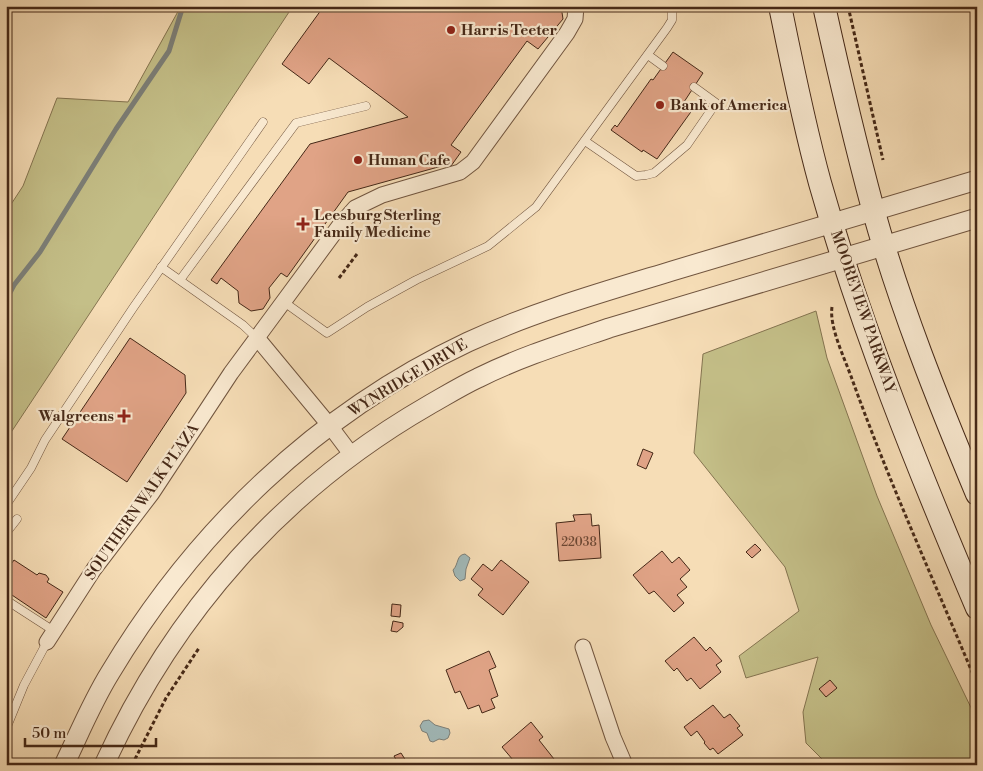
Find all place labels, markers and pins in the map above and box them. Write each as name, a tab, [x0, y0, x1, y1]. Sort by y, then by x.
place label: Harris Teeter	[461, 21, 558, 40]
marker: Harris Teeter	[445, 24, 457, 36]
place label: Bank of America	[670, 96, 788, 115]
marker: Bank of America	[654, 99, 666, 111]
place label: Hunan Cafe	[368, 151, 450, 170]
marker: Hunan Cafe	[352, 154, 364, 166]
place label: Leesburg Sterling Family Medicine	[314, 206, 441, 242]
marker: Leesburg Sterling Family Medicine	[296, 217, 310, 231]
place label: Walgreens	[38, 407, 114, 426]
marker: Walgreens	[118, 410, 130, 422]

